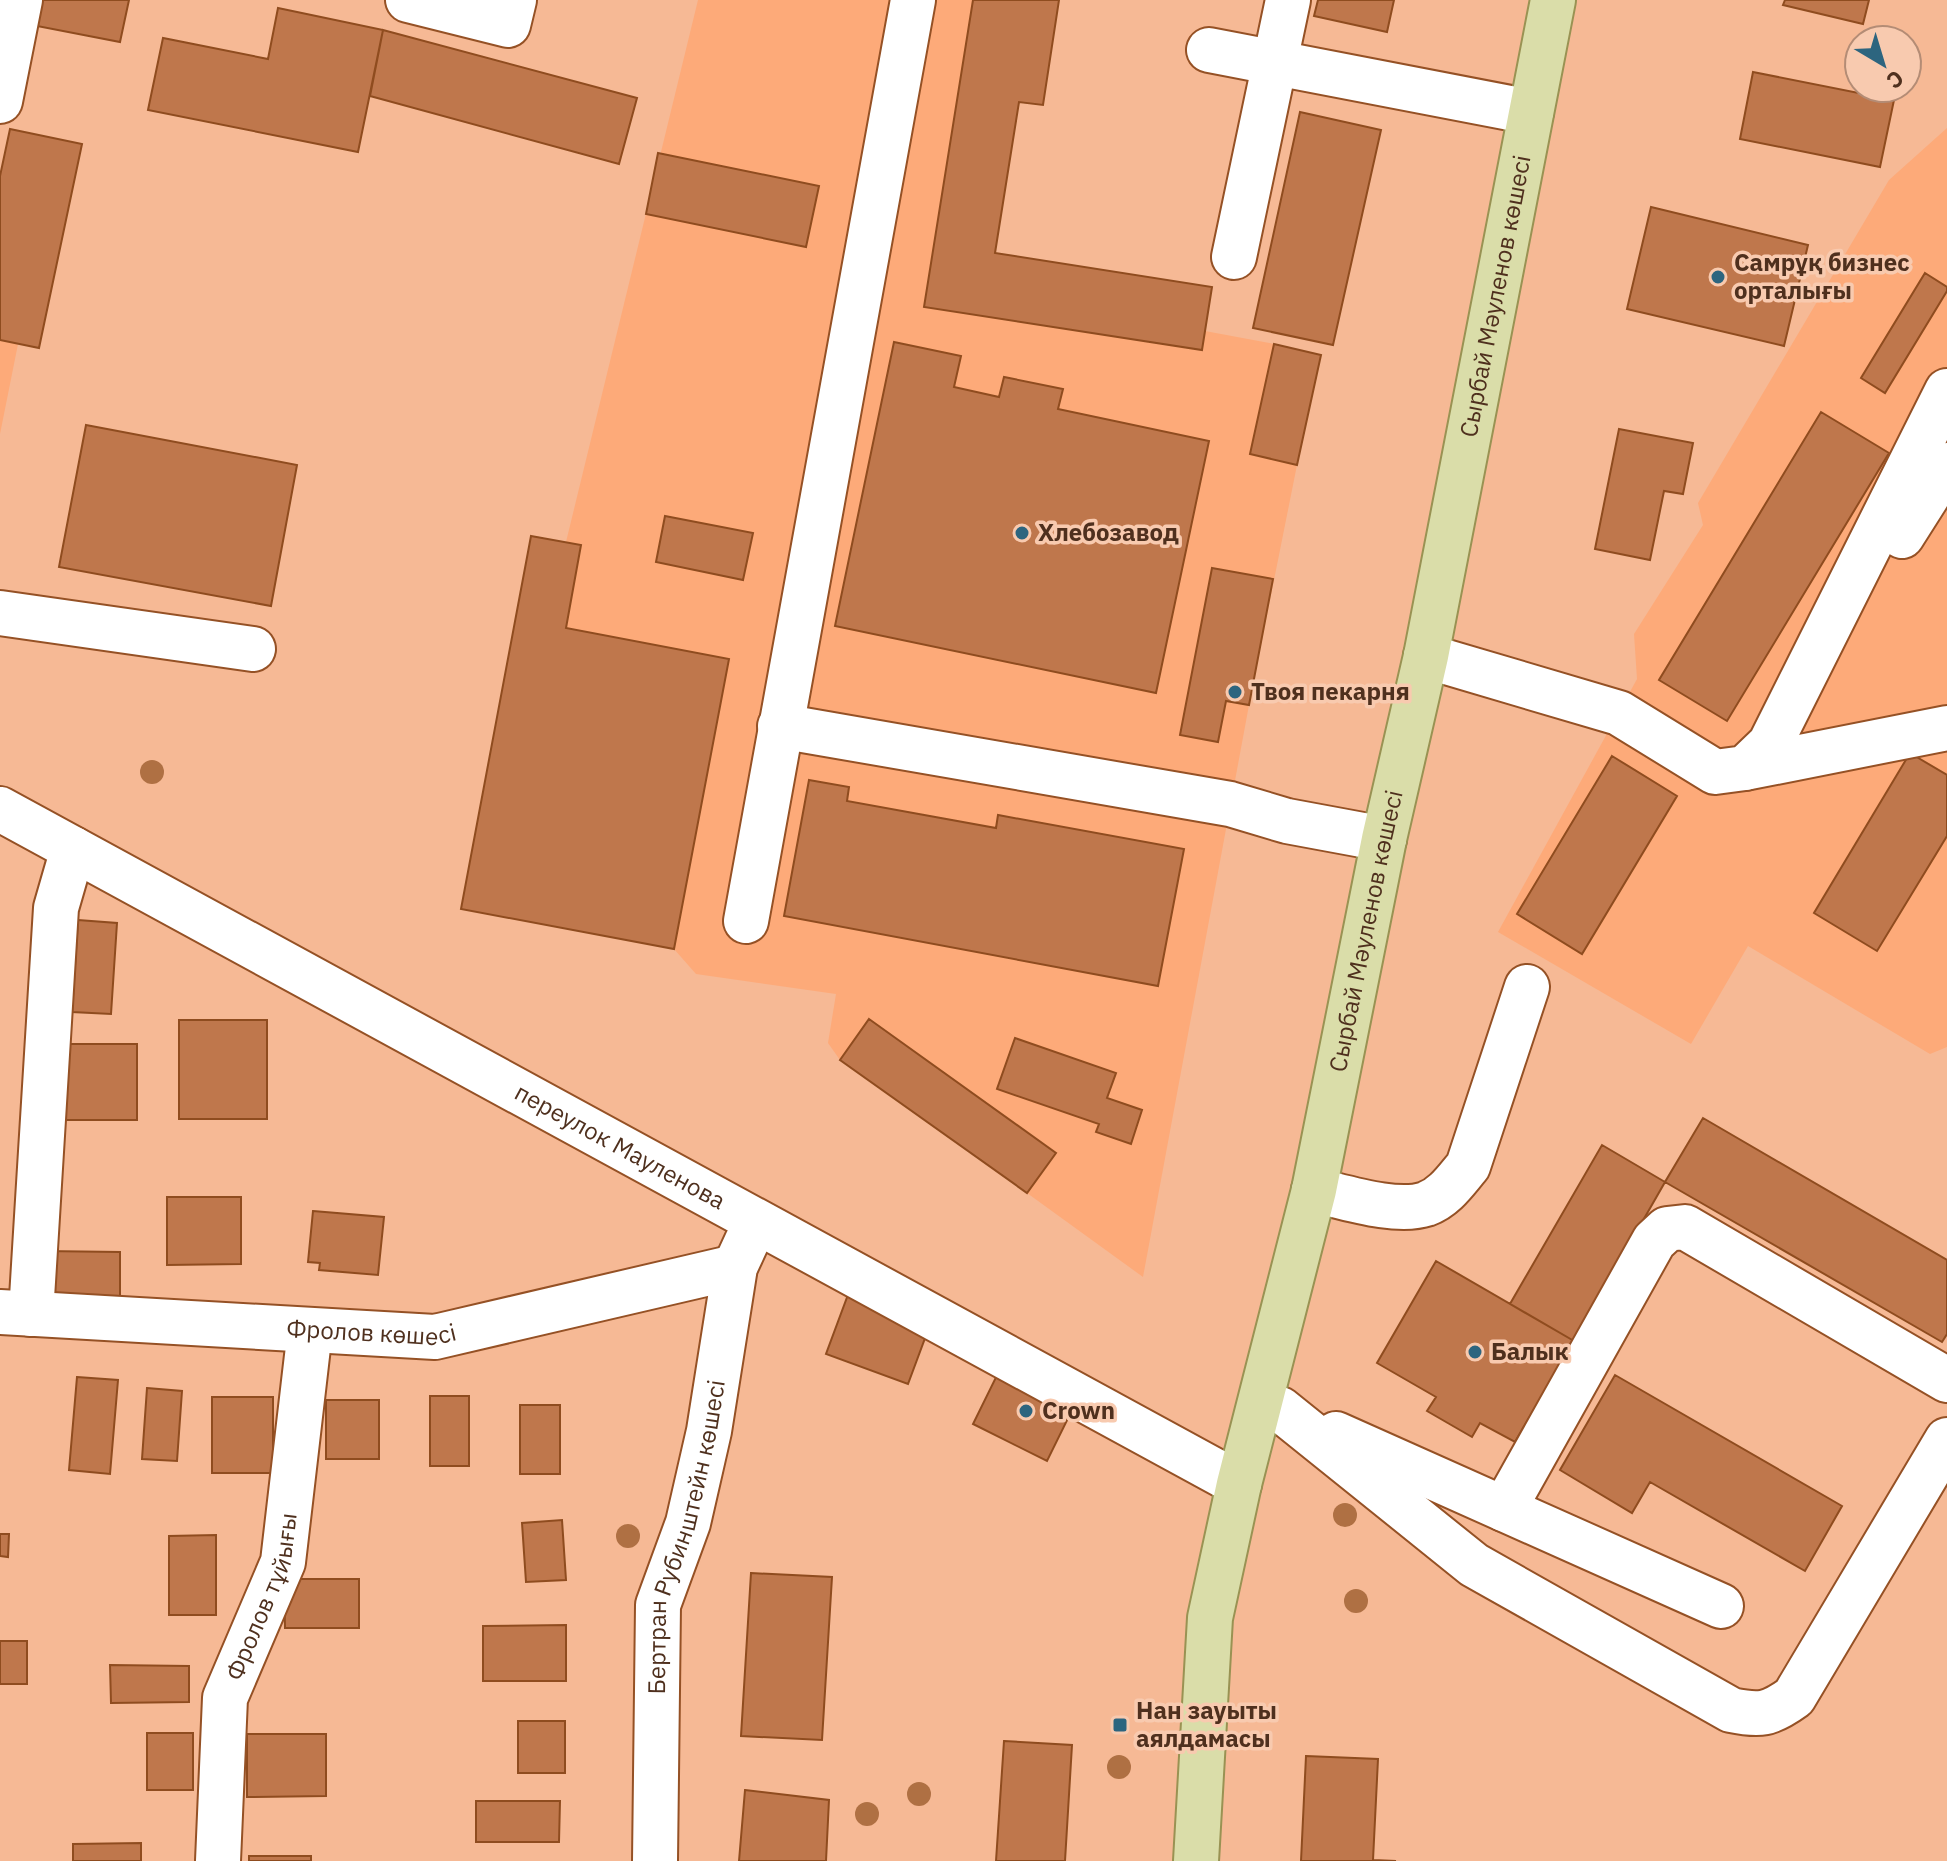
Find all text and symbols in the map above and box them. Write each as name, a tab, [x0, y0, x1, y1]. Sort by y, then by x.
north arrow	[1843, 24, 1923, 104]
text: С	[1881, 64, 1910, 96]
street label: Сырбай Мәуленов көшесі	[1452, 152, 1538, 440]
place label: Самрұқ бизнес орталығы	[1734, 246, 1910, 306]
marker: Самрұқ бизнес орталығы	[1709, 268, 1727, 286]
place label: Хлебозавод	[1038, 516, 1179, 548]
marker: Хлебозавод	[1013, 524, 1031, 542]
place label: Твоя пекарня	[1251, 675, 1410, 707]
marker: Твоя пекарня	[1226, 683, 1244, 701]
street label: Сырбай Мәуленов көшесі	[1321, 787, 1410, 1075]
street label: переулок Мауленова	[509, 1075, 732, 1216]
street label: Фролов көшесі	[285, 1311, 459, 1352]
place label: Балык	[1491, 1335, 1569, 1367]
marker: Балык	[1466, 1343, 1484, 1361]
street label: Бертран Рубинштейн көшесі	[640, 1377, 732, 1695]
place label: Crown	[1042, 1394, 1115, 1426]
marker: Crown	[1017, 1402, 1035, 1420]
street label: Фролов тұйығы	[217, 1511, 304, 1685]
place label: Нан зауыты аялдамасы	[1136, 1694, 1277, 1754]
marker: Нан зауыты аялдамасы	[1111, 1716, 1129, 1734]

